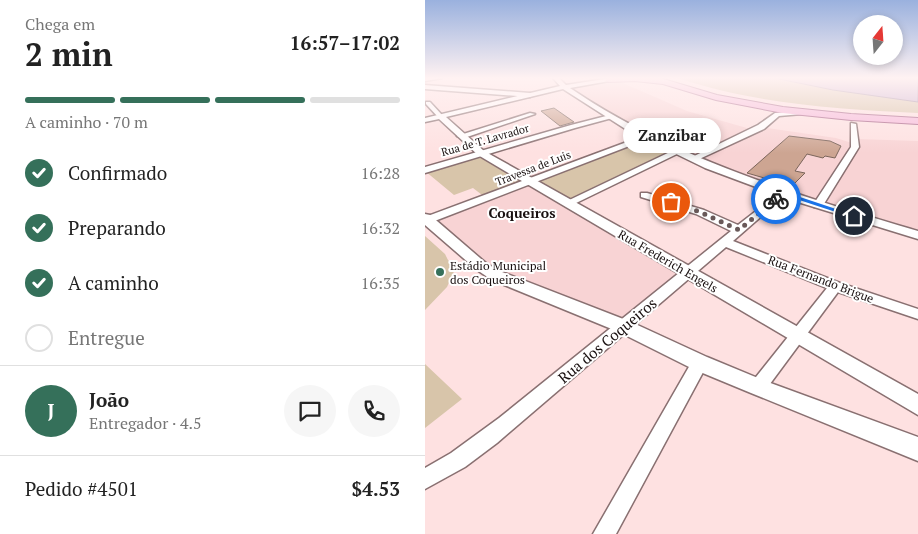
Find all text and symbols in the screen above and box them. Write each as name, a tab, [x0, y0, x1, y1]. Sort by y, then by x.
text: Chega em	[25, 13, 95, 35]
north arrow	[853, 15, 903, 65]
map controls	[853, 15, 903, 65]
text: 16:57–17:02	[290, 30, 400, 55]
text: 2 min	[25, 33, 113, 75]
text: A caminho · 70 m	[25, 111, 148, 133]
callout: Zanzibar	[622, 117, 720, 152]
street label: Rua de T. Lavrador	[439, 121, 531, 159]
text: Zanzibar	[638, 124, 706, 146]
street label: Travessa de Luis	[493, 147, 573, 189]
icon: check	[25, 159, 53, 187]
text: Confirmado	[68, 160, 167, 185]
text: 16:28	[361, 162, 400, 184]
courier	[751, 174, 801, 224]
pin	[650, 181, 692, 223]
icon: bike	[762, 185, 790, 213]
icon: bag	[657, 188, 685, 216]
pin	[833, 195, 875, 237]
icon: home	[840, 202, 868, 230]
district label: Coqueiros	[489, 203, 555, 222]
icon: check	[25, 214, 53, 242]
text: Preparando	[68, 215, 166, 240]
text: 16:32	[361, 217, 400, 239]
street label: Rua Frederich Engels	[616, 226, 720, 296]
street label: Rua Fernando Brigue	[766, 252, 876, 306]
place label: Estádio Municipal dos Coqueiros	[450, 258, 547, 287]
marker: Estádio Municipal dos Coqueiros	[434, 266, 446, 278]
icon: check	[25, 269, 53, 297]
text: A caminho	[68, 270, 159, 295]
text: 16:35	[361, 272, 400, 294]
street label: Rua dos Coqueiros	[553, 293, 661, 387]
text: Entregue	[68, 325, 145, 350]
button: chat	[284, 385, 336, 437]
button: phone	[348, 385, 400, 437]
text: João	[89, 387, 129, 412]
text: J	[48, 398, 54, 423]
text: Entregador · 4.5	[89, 412, 201, 434]
text: Pedido #4501	[25, 476, 138, 501]
text: $4.53	[351, 476, 400, 501]

